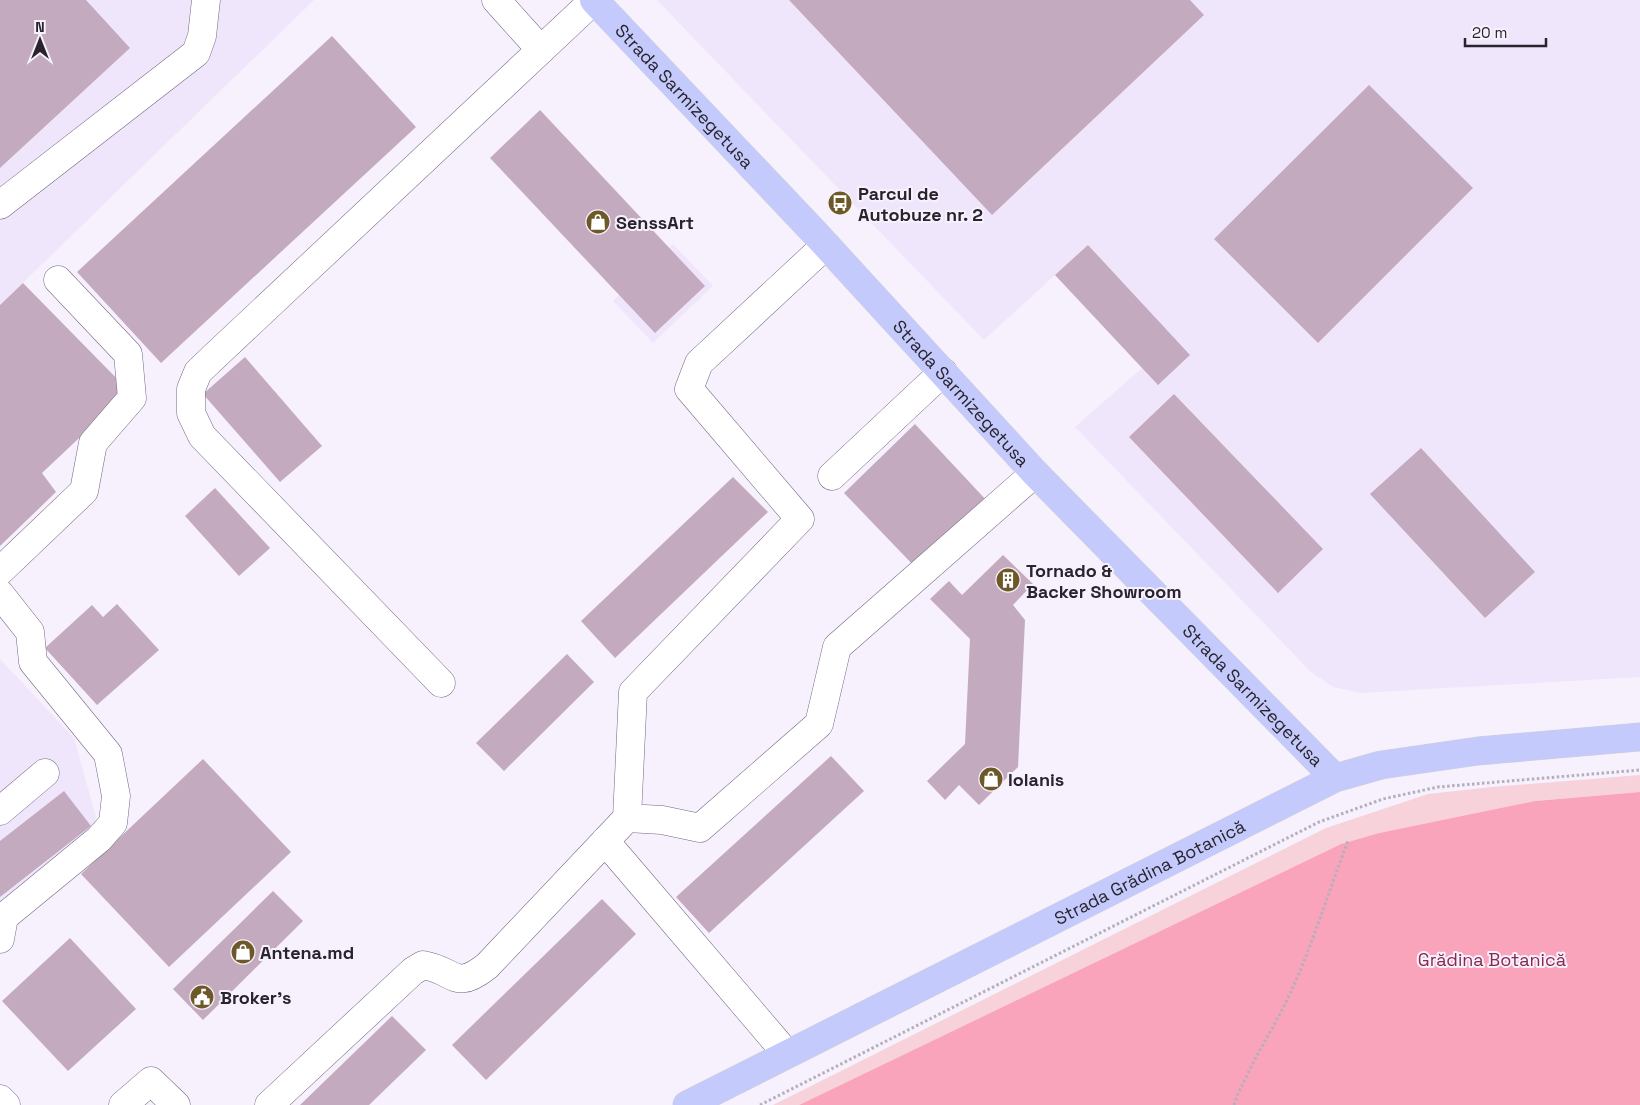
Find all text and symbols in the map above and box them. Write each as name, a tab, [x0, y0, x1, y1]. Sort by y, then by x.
north arrow	[15, 15, 65, 65]
scale bar	[1465, 15, 1546, 47]
text: N	[35, 18, 45, 36]
street label: Strada Sarmizegetusa	[611, 18, 759, 173]
text: 20 m	[1472, 23, 1507, 42]
place label: Parcul de Autobuze nr. 2	[858, 182, 983, 226]
bus stop icon: Parcul de Autobuze nr. 2	[827, 190, 853, 216]
shop icon: SenssArt	[585, 209, 611, 235]
place label: SenssArt	[616, 211, 694, 234]
street label: Strada Sarmizegetusa	[888, 315, 1035, 471]
place label: Tornado & Backer Showroom	[1026, 559, 1182, 603]
building icon: Tornado & Backer Showroom	[995, 567, 1021, 593]
street label: Strada Sarmizegetusa	[1178, 619, 1329, 771]
shop icon: Iolanis	[978, 766, 1004, 792]
place label: Iolanis	[1008, 768, 1064, 791]
street label: Strada Grădina Botanică	[1050, 814, 1249, 929]
shop icon: Antena.md	[230, 939, 256, 965]
place label: Antena.md	[260, 941, 354, 964]
park label: Grădina Botanică	[1418, 948, 1566, 971]
public building icon: Broker's	[189, 984, 215, 1010]
place label: Broker's	[220, 986, 291, 1009]

